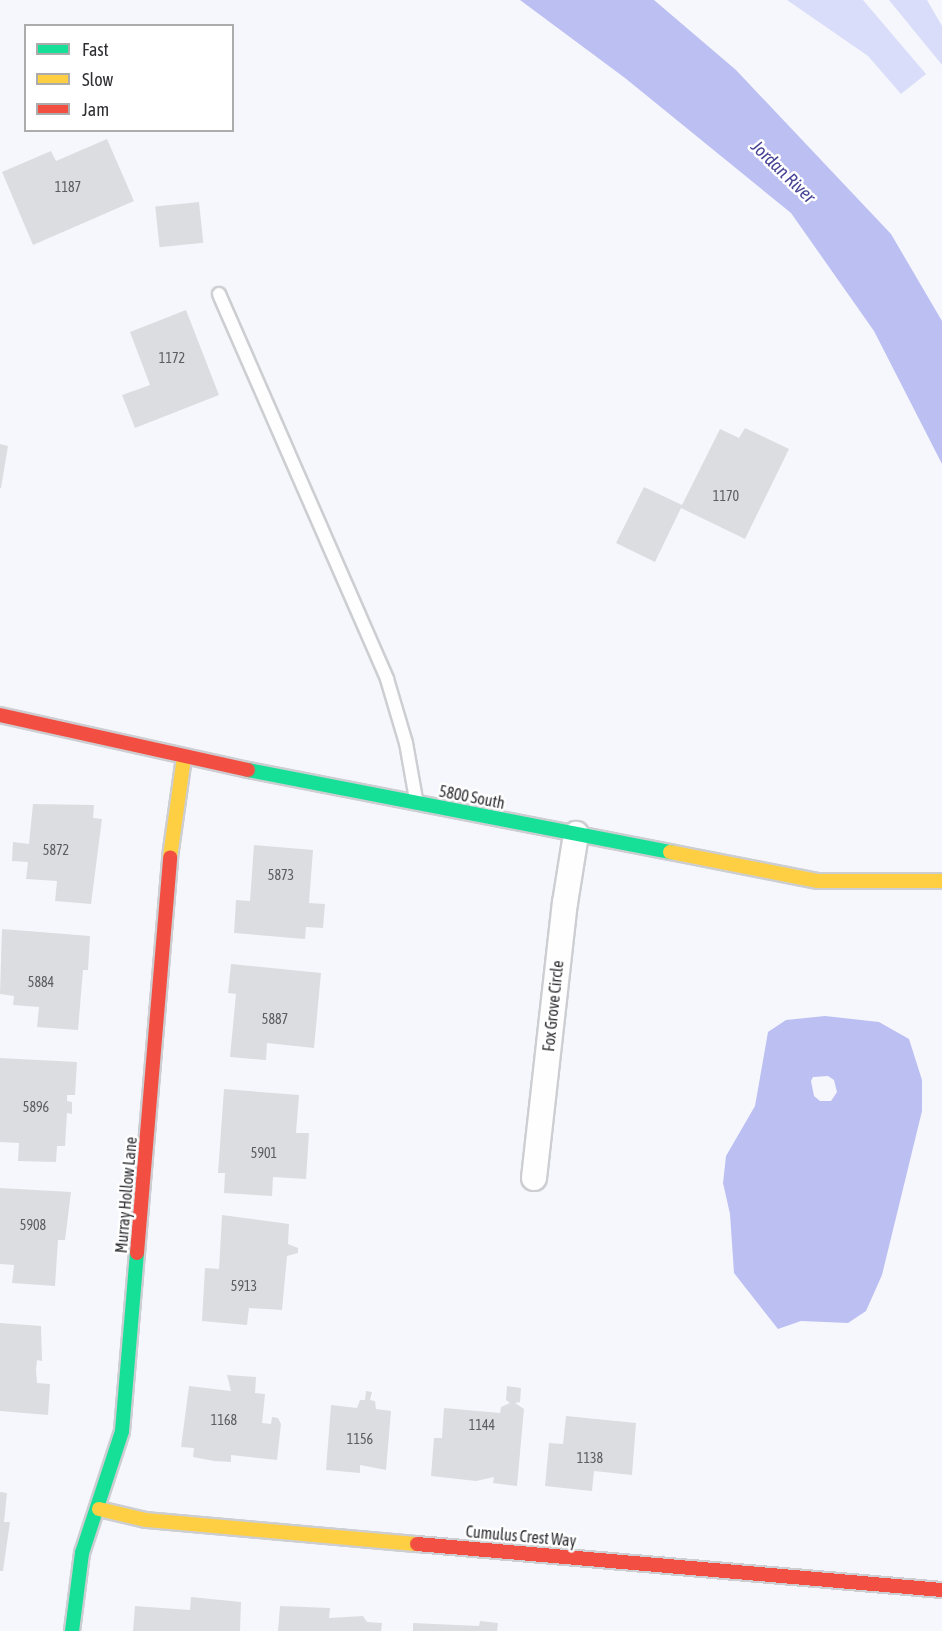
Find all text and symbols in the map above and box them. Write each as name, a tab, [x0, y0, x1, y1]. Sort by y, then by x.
legend	[24, 24, 234, 132]
text: Fast	[82, 39, 109, 60]
text: Slow	[82, 69, 113, 90]
text: Jam	[82, 99, 109, 120]
water label: Jordan River	[746, 136, 820, 208]
house number: 1187	[55, 179, 81, 195]
house number: 1172	[159, 350, 185, 366]
house number: 1170	[713, 488, 739, 504]
street label: 5800 South	[437, 781, 507, 813]
house number: 5872	[43, 842, 69, 858]
house number: 5873	[268, 867, 294, 883]
street label: Fox Grove Circle	[539, 960, 567, 1052]
house number: 5884	[28, 974, 54, 990]
house number: 5887	[262, 1011, 288, 1027]
house number: 5896	[23, 1099, 49, 1115]
street label: Murray Hollow Lane	[111, 1136, 141, 1254]
house number: 5901	[251, 1145, 277, 1161]
house number: 5908	[20, 1217, 46, 1233]
house number: 5913	[231, 1278, 257, 1294]
house number: 1168	[211, 1412, 237, 1428]
house number: 1144	[469, 1417, 495, 1433]
house number: 1156	[347, 1431, 373, 1447]
house number: 1138	[577, 1450, 603, 1466]
street label: Cumulus Crest Way	[465, 1522, 577, 1550]

